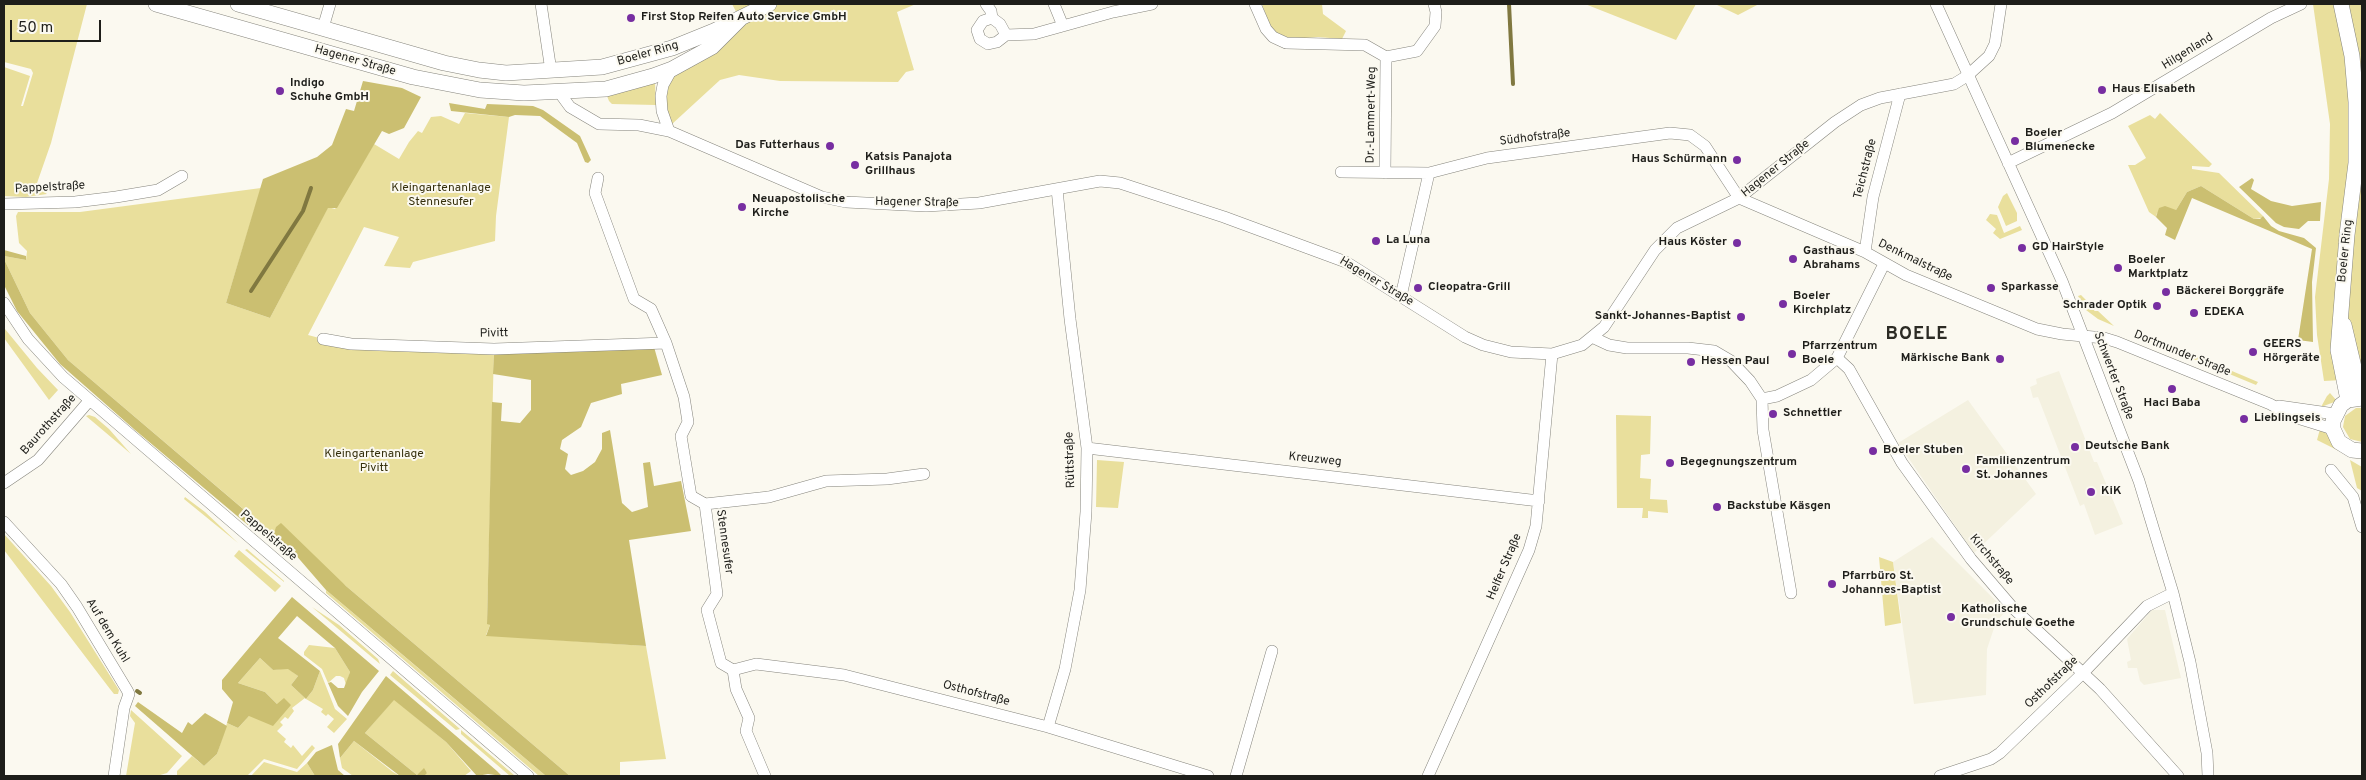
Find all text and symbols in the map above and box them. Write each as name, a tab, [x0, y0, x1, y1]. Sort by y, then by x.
scale bar	[12, 10, 104, 42]
place label: First Stop Reifen Auto Service GmbH	[641, 11, 847, 25]
marker: First Stop Reifen Auto Service GmbH	[625, 12, 637, 24]
text: 50 m	[18, 19, 53, 38]
street label: Hilgenland	[2160, 31, 2216, 73]
street label: Boeler Ring	[616, 38, 680, 70]
street label: Hagener Straße	[313, 43, 397, 79]
street label: Dr.-Lammert-Weg	[1364, 66, 1380, 164]
place label: Indigo Schuhe GmbH	[290, 77, 369, 105]
place label: Haus Elisabeth	[2112, 83, 2195, 97]
marker: Haus Elisabeth	[2096, 84, 2108, 96]
marker: Indigo Schuhe GmbH	[274, 85, 286, 97]
street label: Südhofstraße	[1499, 127, 1571, 149]
place label: Boeler Blumenecke	[2025, 127, 2095, 155]
marker: Boeler Blumenecke	[2009, 135, 2021, 147]
street label: Hagener Straße	[1739, 137, 1813, 201]
street label: Teichstraße	[1852, 137, 1880, 201]
place label: Das Futterhaus	[735, 139, 820, 153]
marker: Das Futterhaus	[824, 140, 836, 152]
place label: Katsis Panajota Grillhaus	[865, 151, 952, 179]
place label: Haus Schürmann	[1631, 153, 1727, 167]
marker: Haus Schürmann	[1731, 154, 1743, 166]
marker: Katsis Panajota Grillhaus	[849, 159, 861, 171]
street label: Pappelstraße	[14, 179, 86, 197]
park label: Kleingartenanlage Stennesufer	[391, 182, 491, 210]
place label: Neuapostolische Kirche	[752, 193, 845, 221]
street label: Hagener Straße	[875, 195, 959, 211]
marker: Neuapostolische Kirche	[736, 201, 748, 213]
street label: Boeler Ring	[2336, 219, 2356, 283]
place label: La Luna	[1386, 234, 1430, 248]
marker: La Luna	[1370, 235, 1382, 247]
place label: Haus Köster	[1659, 236, 1727, 250]
marker: Haus Köster	[1731, 237, 1743, 249]
street label: Denkmalstraße	[1875, 237, 1955, 285]
place label: GD HairStyle	[2032, 241, 2104, 255]
marker: GD HairStyle	[2016, 242, 2028, 254]
place label: Gasthaus Abrahams	[1803, 245, 1860, 273]
marker: Gasthaus Abrahams	[1787, 253, 1799, 265]
street label: Hagener Straße	[1336, 254, 1416, 310]
place label: Boeler Marktplatz	[2128, 254, 2188, 282]
marker: Boeler Marktplatz	[2112, 262, 2124, 274]
place label: Cleopatra-Grill	[1428, 281, 1510, 295]
place label: Sparkasse	[2001, 281, 2059, 295]
marker: Cleopatra-Grill	[1412, 282, 1424, 294]
marker: Sparkasse	[1985, 282, 1997, 294]
place label: Bäckerei Borggräfe	[2176, 285, 2284, 299]
marker: Bäckerei Borggräfe	[2160, 286, 2172, 298]
place label: Boeler Kirchplatz	[1793, 290, 1851, 318]
marker: Boeler Kirchplatz	[1777, 298, 1789, 310]
place label: Schrader Optik	[2063, 299, 2147, 313]
marker: Schrader Optik	[2151, 300, 2163, 312]
place label: EDEKA	[2204, 306, 2244, 320]
marker: EDEKA	[2188, 307, 2200, 319]
place label: Sankt-Johannes-Baptist	[1595, 310, 1731, 324]
marker: Sankt-Johannes-Baptist	[1735, 311, 1747, 323]
district label: BOELE	[1885, 324, 1949, 346]
street label: Pivitt	[480, 327, 508, 341]
street label: Dortmunder Straße	[2131, 328, 2233, 380]
street label: Schwerter Straße	[2090, 330, 2136, 422]
place label: GEERS Hörgeräte	[2263, 338, 2320, 366]
place label: Pfarrzentrum Boele	[1802, 340, 1877, 368]
marker: GEERS Hörgeräte	[2247, 346, 2259, 358]
marker: Pfarrzentrum Boele	[1786, 348, 1798, 360]
place label: Märkische Bank	[1901, 352, 1990, 366]
marker: Märkische Bank	[1994, 353, 2006, 365]
place label: Hessen Paul	[1701, 355, 1769, 369]
marker: Hessen Paul	[1685, 356, 1697, 368]
marker: Haci Baba	[2166, 383, 2178, 395]
street label: Baurothstraße	[18, 392, 80, 458]
place label: Haci Baba	[2143, 397, 2201, 411]
place label: Schnettler	[1783, 407, 1842, 421]
marker: Schnettler	[1767, 408, 1779, 420]
place label: Lieblingseis	[2254, 412, 2321, 426]
marker: Lieblingseis	[2238, 413, 2250, 425]
street label: Rüttstraße	[1063, 431, 1079, 489]
place label: Deutsche Bank	[2085, 440, 2170, 454]
marker: Deutsche Bank	[2069, 441, 2081, 453]
place label: Boeler Stuben	[1883, 444, 1963, 458]
marker: Boeler Stuben	[1867, 445, 1879, 457]
park label: Kleingartenanlage Pivitt	[324, 448, 424, 476]
street label: Kreuzweg	[1288, 450, 1342, 470]
place label: Familienzentrum St. Johannes	[1976, 455, 2070, 483]
place label: Begegnungszentrum	[1680, 456, 1797, 470]
marker: Begegnungszentrum	[1664, 457, 1676, 469]
marker: Familienzentrum St. Johannes	[1960, 463, 1972, 475]
place label: KiK	[2101, 485, 2121, 499]
marker: KiK	[2085, 486, 2097, 498]
place label: Backstube Käsgen	[1727, 500, 1831, 514]
marker: Backstube Käsgen	[1711, 501, 1723, 513]
street label: Pappelstraße	[237, 507, 299, 565]
street label: Stennesufer	[712, 509, 736, 575]
street label: Helfer Straße	[1485, 532, 1525, 602]
street label: Kirchstraße	[1966, 532, 2016, 588]
place label: Pfarrbüro St. Johannes-Baptist	[1842, 570, 1941, 598]
marker: Pfarrbüro St. Johannes-Baptist	[1826, 578, 1838, 590]
street label: Auf dem Kuhl	[82, 596, 132, 666]
place label: Katholische Grundschule Goethe	[1961, 603, 2075, 631]
marker: Katholische Grundschule Goethe	[1945, 611, 1957, 623]
street label: Osthofstraße	[2022, 654, 2082, 712]
street label: Osthofstraße	[941, 678, 1011, 710]

